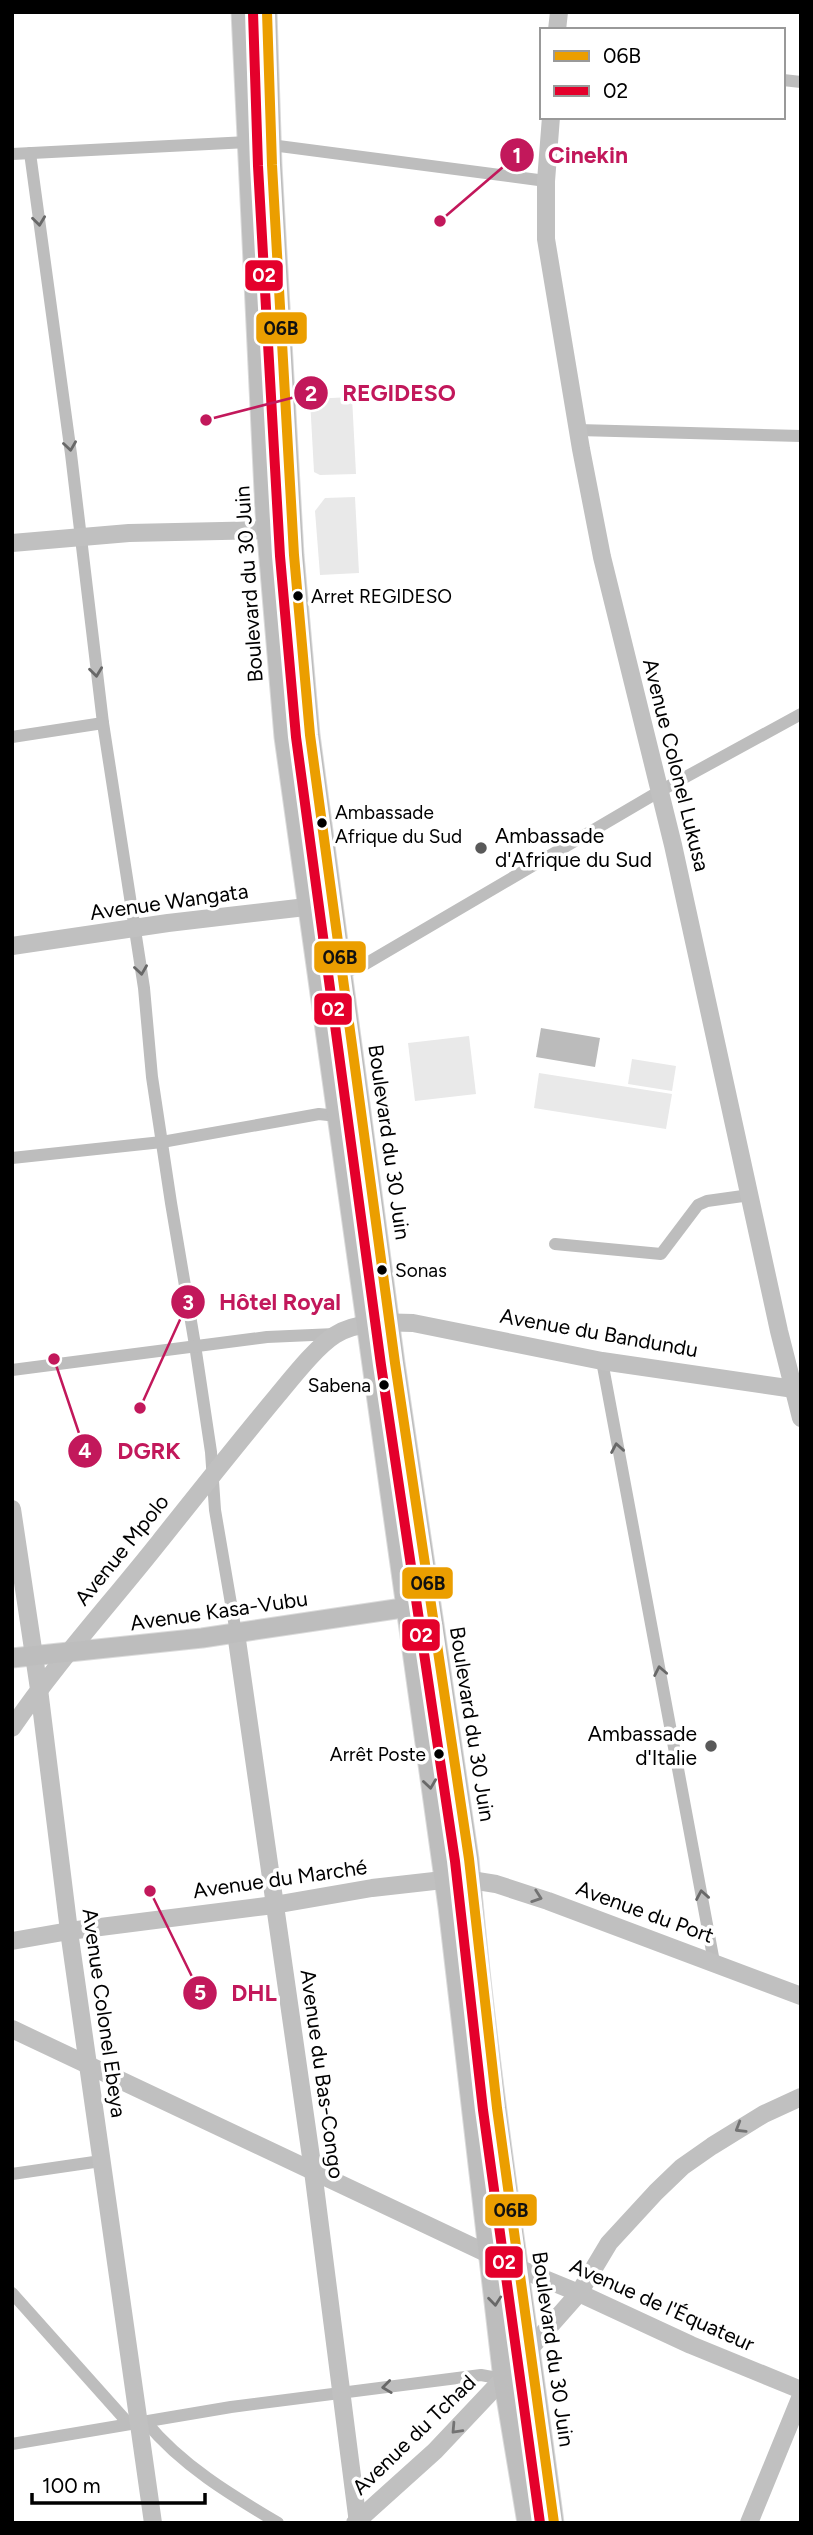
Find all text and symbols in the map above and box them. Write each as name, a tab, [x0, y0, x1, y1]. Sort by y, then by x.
legend	[540, 28, 785, 119]
text: 06B	[603, 43, 641, 68]
text: 02	[603, 78, 628, 103]
callout: Cinekin	[499, 133, 642, 177]
text: Cinekin	[548, 141, 628, 169]
text: 1	[513, 143, 521, 168]
one-way arrow	[31, 215, 46, 227]
line badge: 02	[244, 259, 284, 292]
text: 02	[252, 264, 276, 287]
line badge: 06B	[255, 311, 308, 345]
text: 06B	[264, 317, 298, 340]
callout: REGIDESO	[293, 371, 470, 415]
text: REGIDESO	[342, 379, 456, 407]
text: 2	[305, 381, 317, 406]
one-way arrow	[62, 440, 77, 452]
street label: Boulevard du 30 Juin	[229, 485, 268, 683]
place label: Arret REGIDESO	[311, 585, 452, 608]
marker: Arret REGIDESO	[291, 589, 305, 603]
street label: Avenue Colonel Lukusa	[638, 656, 715, 874]
one-way arrow	[88, 666, 103, 678]
place label: Ambassade Afrique du Sud	[335, 801, 462, 848]
marker: Ambassade Afrique du Sud	[315, 816, 329, 830]
place label: Ambassade d'Afrique du Sud	[495, 823, 652, 872]
marker: Ambassade d'Afrique du Sud	[473, 840, 489, 856]
street label: Avenue Wangata	[88, 878, 250, 925]
line badge: 06B	[313, 940, 367, 974]
text: 06B	[323, 946, 357, 969]
one-way arrow	[134, 964, 149, 976]
line badge: 02	[313, 992, 353, 1026]
text: 02	[321, 998, 345, 1021]
street label: Boulevard du 30 Juin	[363, 1043, 416, 1241]
place label: Sonas	[395, 1259, 447, 1282]
marker: Sonas	[375, 1263, 389, 1277]
callout: Hôtel Royal	[170, 1280, 355, 1324]
text: Hôtel Royal	[219, 1288, 341, 1316]
text: 3	[182, 1290, 194, 1315]
street label: Avenue du Bandundu	[498, 1303, 700, 1362]
place label: Sabena	[308, 1374, 371, 1397]
marker: Sabena	[377, 1378, 391, 1392]
callout: DGRK	[68, 1429, 194, 1473]
text: DGRK	[117, 1437, 181, 1465]
text: 4	[78, 1438, 92, 1463]
one-way arrow	[611, 1442, 626, 1454]
street label: Avenue Mpolo	[69, 1489, 174, 1610]
line badge: 06B	[401, 1566, 454, 1600]
text: 06B	[411, 1572, 445, 1595]
street label: Avenue Kasa-Vubu	[129, 1586, 309, 1635]
line badge: 02	[401, 1618, 441, 1652]
text: 02	[409, 1624, 433, 1647]
street label: Boulevard du 30 Juin	[445, 1625, 500, 1823]
one-way arrow	[654, 1665, 669, 1677]
place label: Ambassade d'Italie	[588, 1721, 697, 1770]
marker: Ambassade d'Italie	[703, 1738, 719, 1754]
place label: Arrêt Poste	[330, 1743, 426, 1766]
marker: Arrêt Poste	[432, 1747, 446, 1761]
one-way arrow	[422, 1778, 437, 1790]
street label: Avenue du Marché	[191, 1854, 369, 1903]
street label: Avenue du Port	[573, 1875, 717, 1948]
one-way arrow	[531, 1889, 543, 1903]
one-way arrow	[695, 1889, 710, 1901]
street label: Avenue Colonel Ebeya	[77, 1907, 132, 2119]
street label: Avenue du Bas-Congo	[295, 1968, 350, 2180]
callout: DHL	[182, 1971, 291, 2015]
text: DHL	[231, 1979, 277, 2007]
text: 5	[194, 1980, 206, 2005]
one-way arrow	[735, 2120, 748, 2133]
line badge: 06B	[484, 2193, 538, 2227]
text: 06B	[494, 2199, 528, 2222]
line badge: 02	[484, 2245, 524, 2279]
street label: Boulevard du 30 Juin	[527, 2250, 580, 2448]
text: 02	[492, 2251, 516, 2274]
street label: Avenue de l'Équateur	[566, 2253, 758, 2356]
one-way arrow	[487, 2296, 502, 2307]
street label: Avenue du Tchad	[347, 2369, 481, 2500]
one-way arrow	[381, 2379, 393, 2394]
one-way arrow	[452, 2421, 465, 2434]
scale bar	[32, 2462, 205, 2506]
text: 100 m	[42, 2473, 101, 2498]

